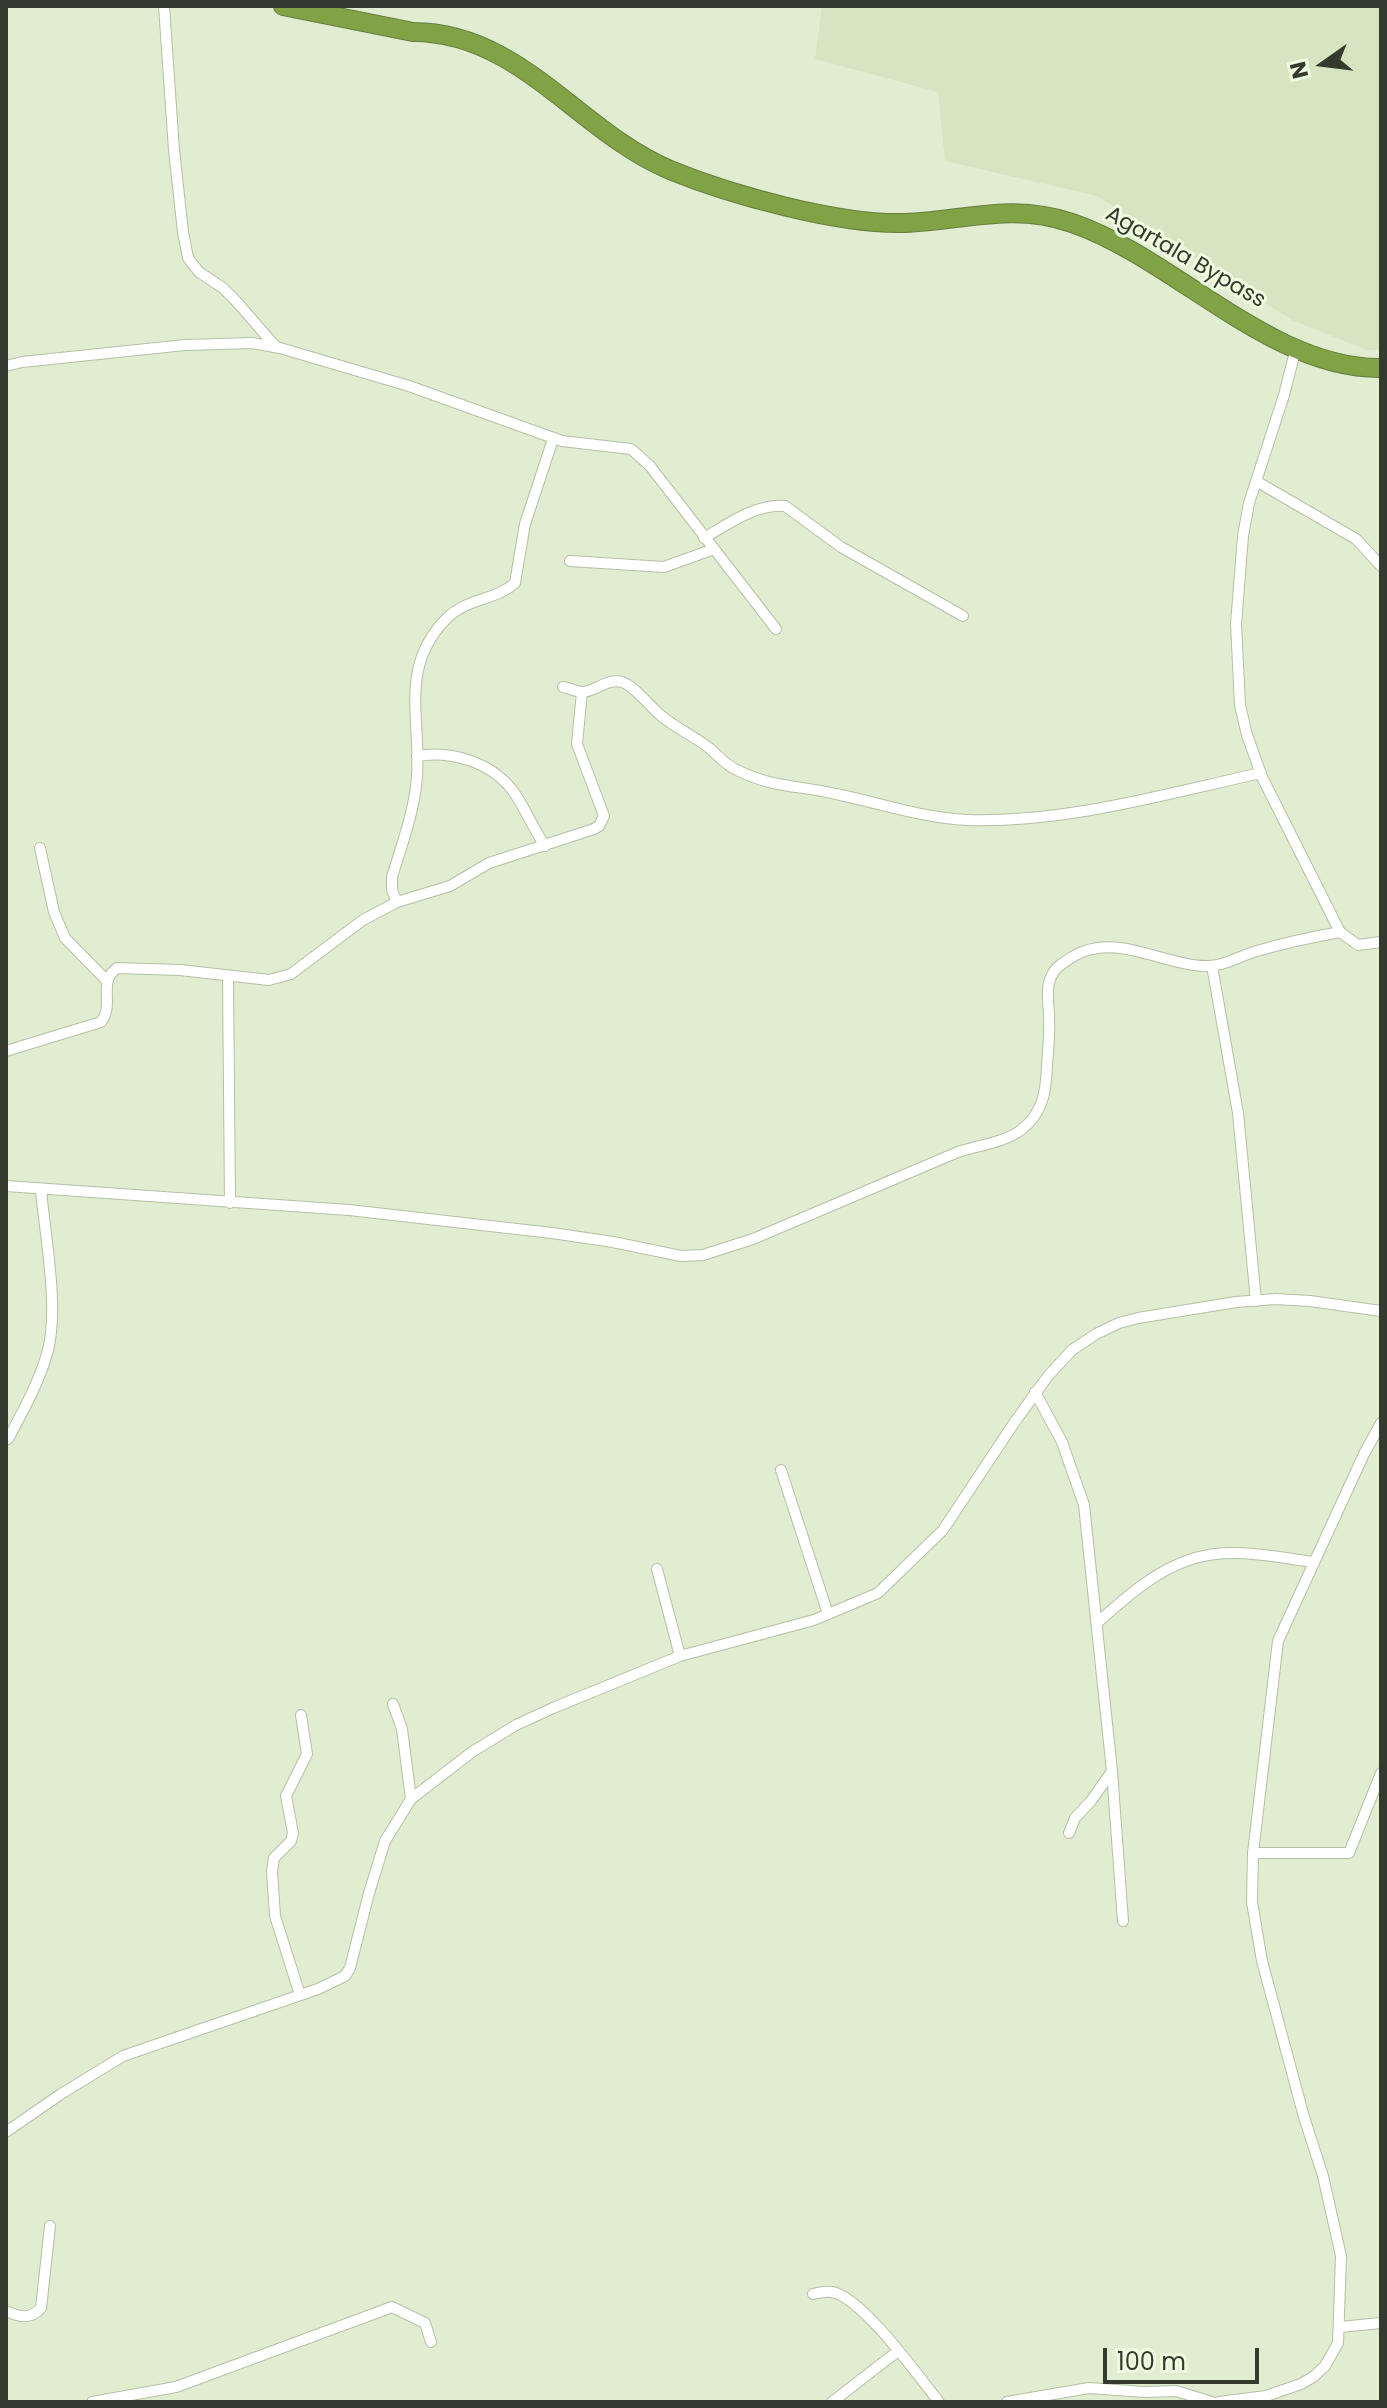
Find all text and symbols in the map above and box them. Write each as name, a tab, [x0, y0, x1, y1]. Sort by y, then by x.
north arrow	[1283, 24, 1363, 104]
text: N	[1282, 58, 1316, 82]
street label: Agartala Bypass	[1100, 201, 1270, 315]
scale bar	[1107, 2332, 1263, 2382]
text: 100 m	[1117, 2345, 1186, 2378]

